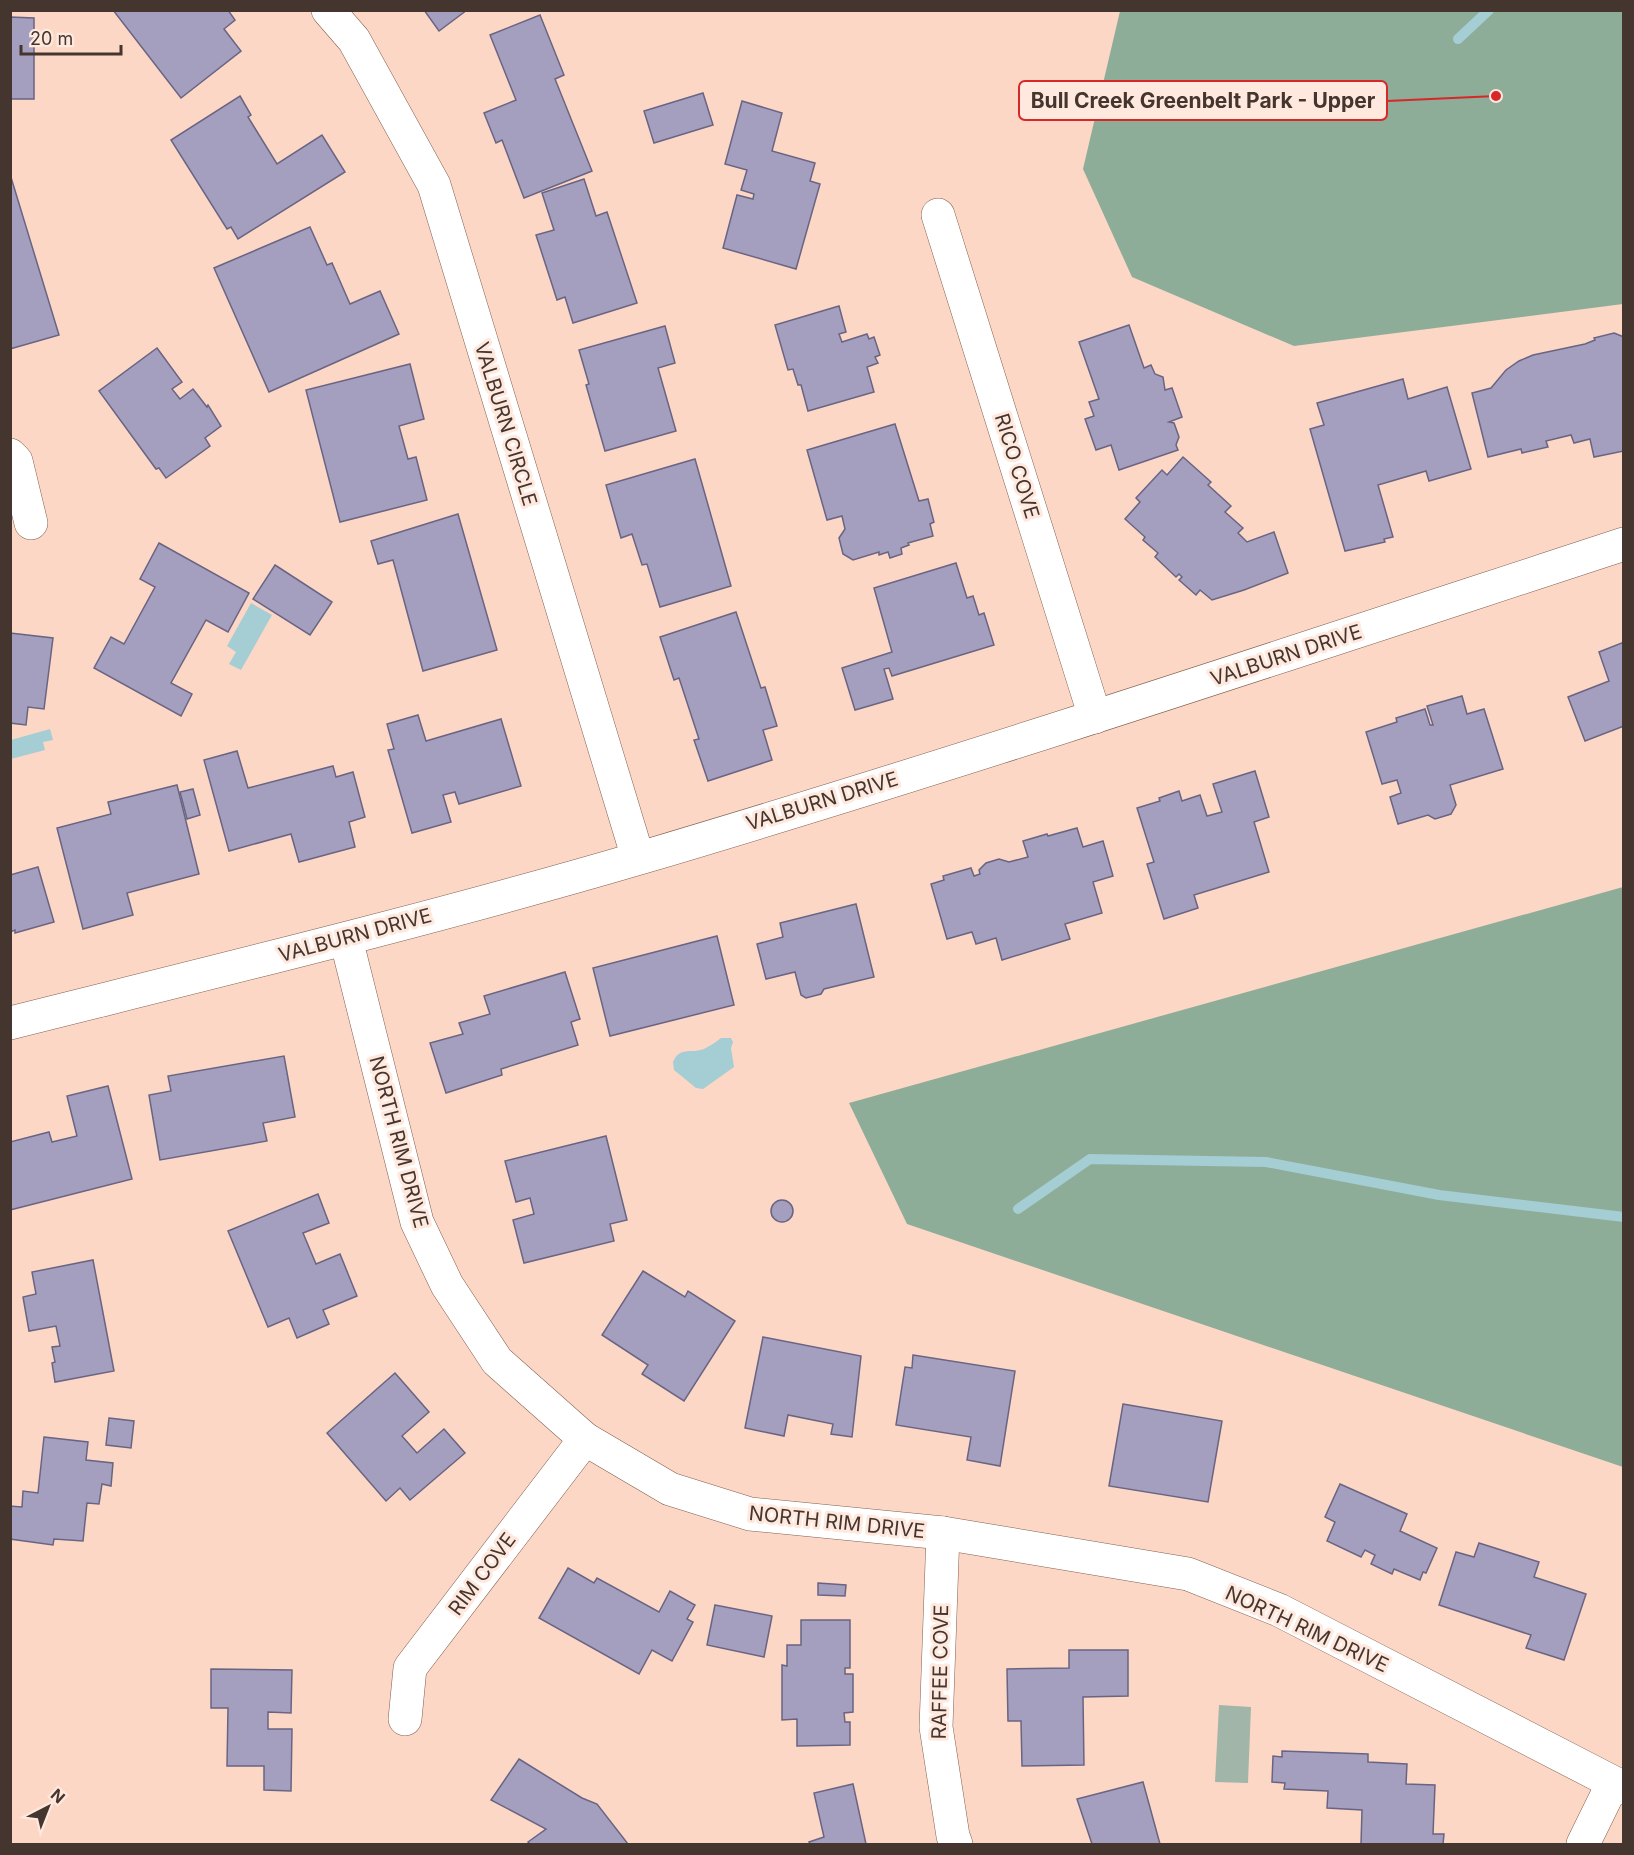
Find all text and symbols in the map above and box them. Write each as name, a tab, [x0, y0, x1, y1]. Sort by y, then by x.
scale bar	[21, 18, 122, 56]
text: 20 m	[30, 28, 73, 49]
callout: Bull Creek Greenbelt Park - Upper	[1019, 81, 1387, 120]
text: Bull Creek Greenbelt Park - Upper	[1031, 88, 1376, 113]
street label: VALBURN CIRCLE	[470, 339, 542, 509]
street label: RICO COVE	[990, 410, 1044, 522]
street label: VALBURN DRIVE	[1207, 619, 1365, 691]
street label: VALBURN DRIVE	[743, 766, 901, 836]
street label: VALBURN DRIVE	[276, 903, 434, 967]
street label: NORTH RIM DRIVE	[364, 1053, 434, 1231]
street label: NORTH RIM DRIVE	[748, 1501, 926, 1543]
street label: RIM COVE	[443, 1528, 521, 1620]
street label: NORTH RIM DRIVE	[1222, 1581, 1392, 1677]
street label: RAFFEE COVE	[927, 1604, 953, 1740]
north arrow	[18, 1777, 78, 1837]
text: N	[47, 1784, 69, 1807]

